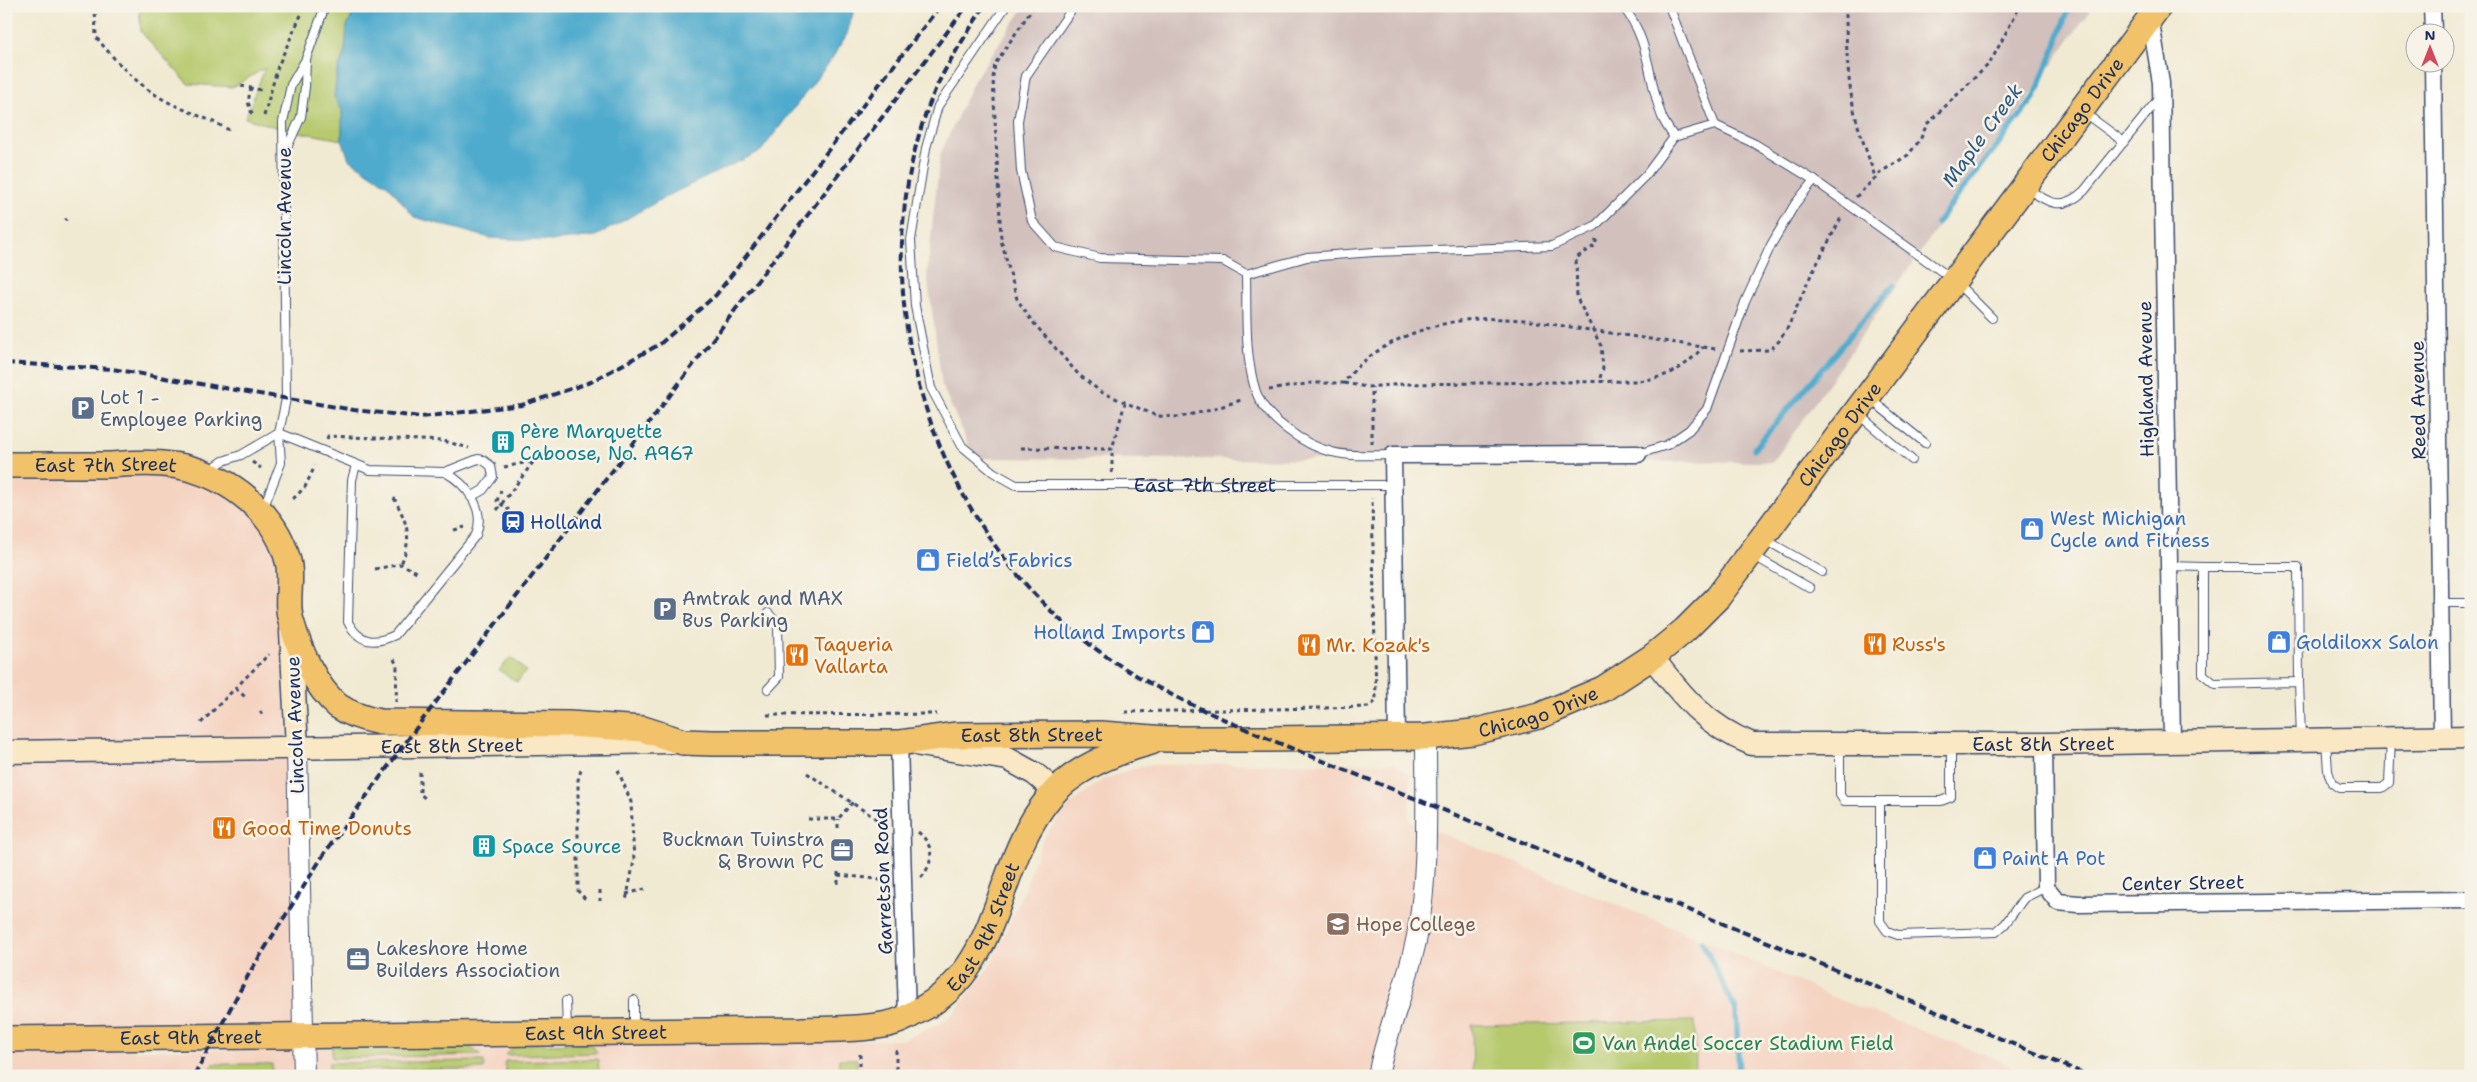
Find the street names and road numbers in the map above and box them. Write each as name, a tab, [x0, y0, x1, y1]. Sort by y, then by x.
street label: Chicago Drive	[2034, 52, 2129, 167]
street label: Lincoln Avenue	[272, 147, 297, 285]
street label: Highland Avenue	[2132, 300, 2160, 458]
street label: Reed Avenue	[2404, 340, 2432, 460]
street label: Chicago Drive	[1792, 377, 1887, 492]
street label: East 7th Street	[35, 451, 179, 478]
street label: East 7th Street	[1134, 473, 1276, 498]
street label: Lincoln Avenue	[280, 656, 310, 794]
street label: Chicago Drive	[1476, 680, 1602, 743]
street label: East 8th Street	[961, 721, 1103, 747]
street label: East 8th Street	[1972, 730, 2115, 757]
street label: East 8th Street	[381, 732, 523, 759]
street label: Garretson Road	[868, 807, 898, 955]
street label: East 9th Street	[941, 859, 1025, 998]
street label: Center Street	[2121, 869, 2245, 897]
street label: East 9th Street	[525, 1019, 667, 1046]
street label: East 9th Street	[120, 1024, 262, 1050]

